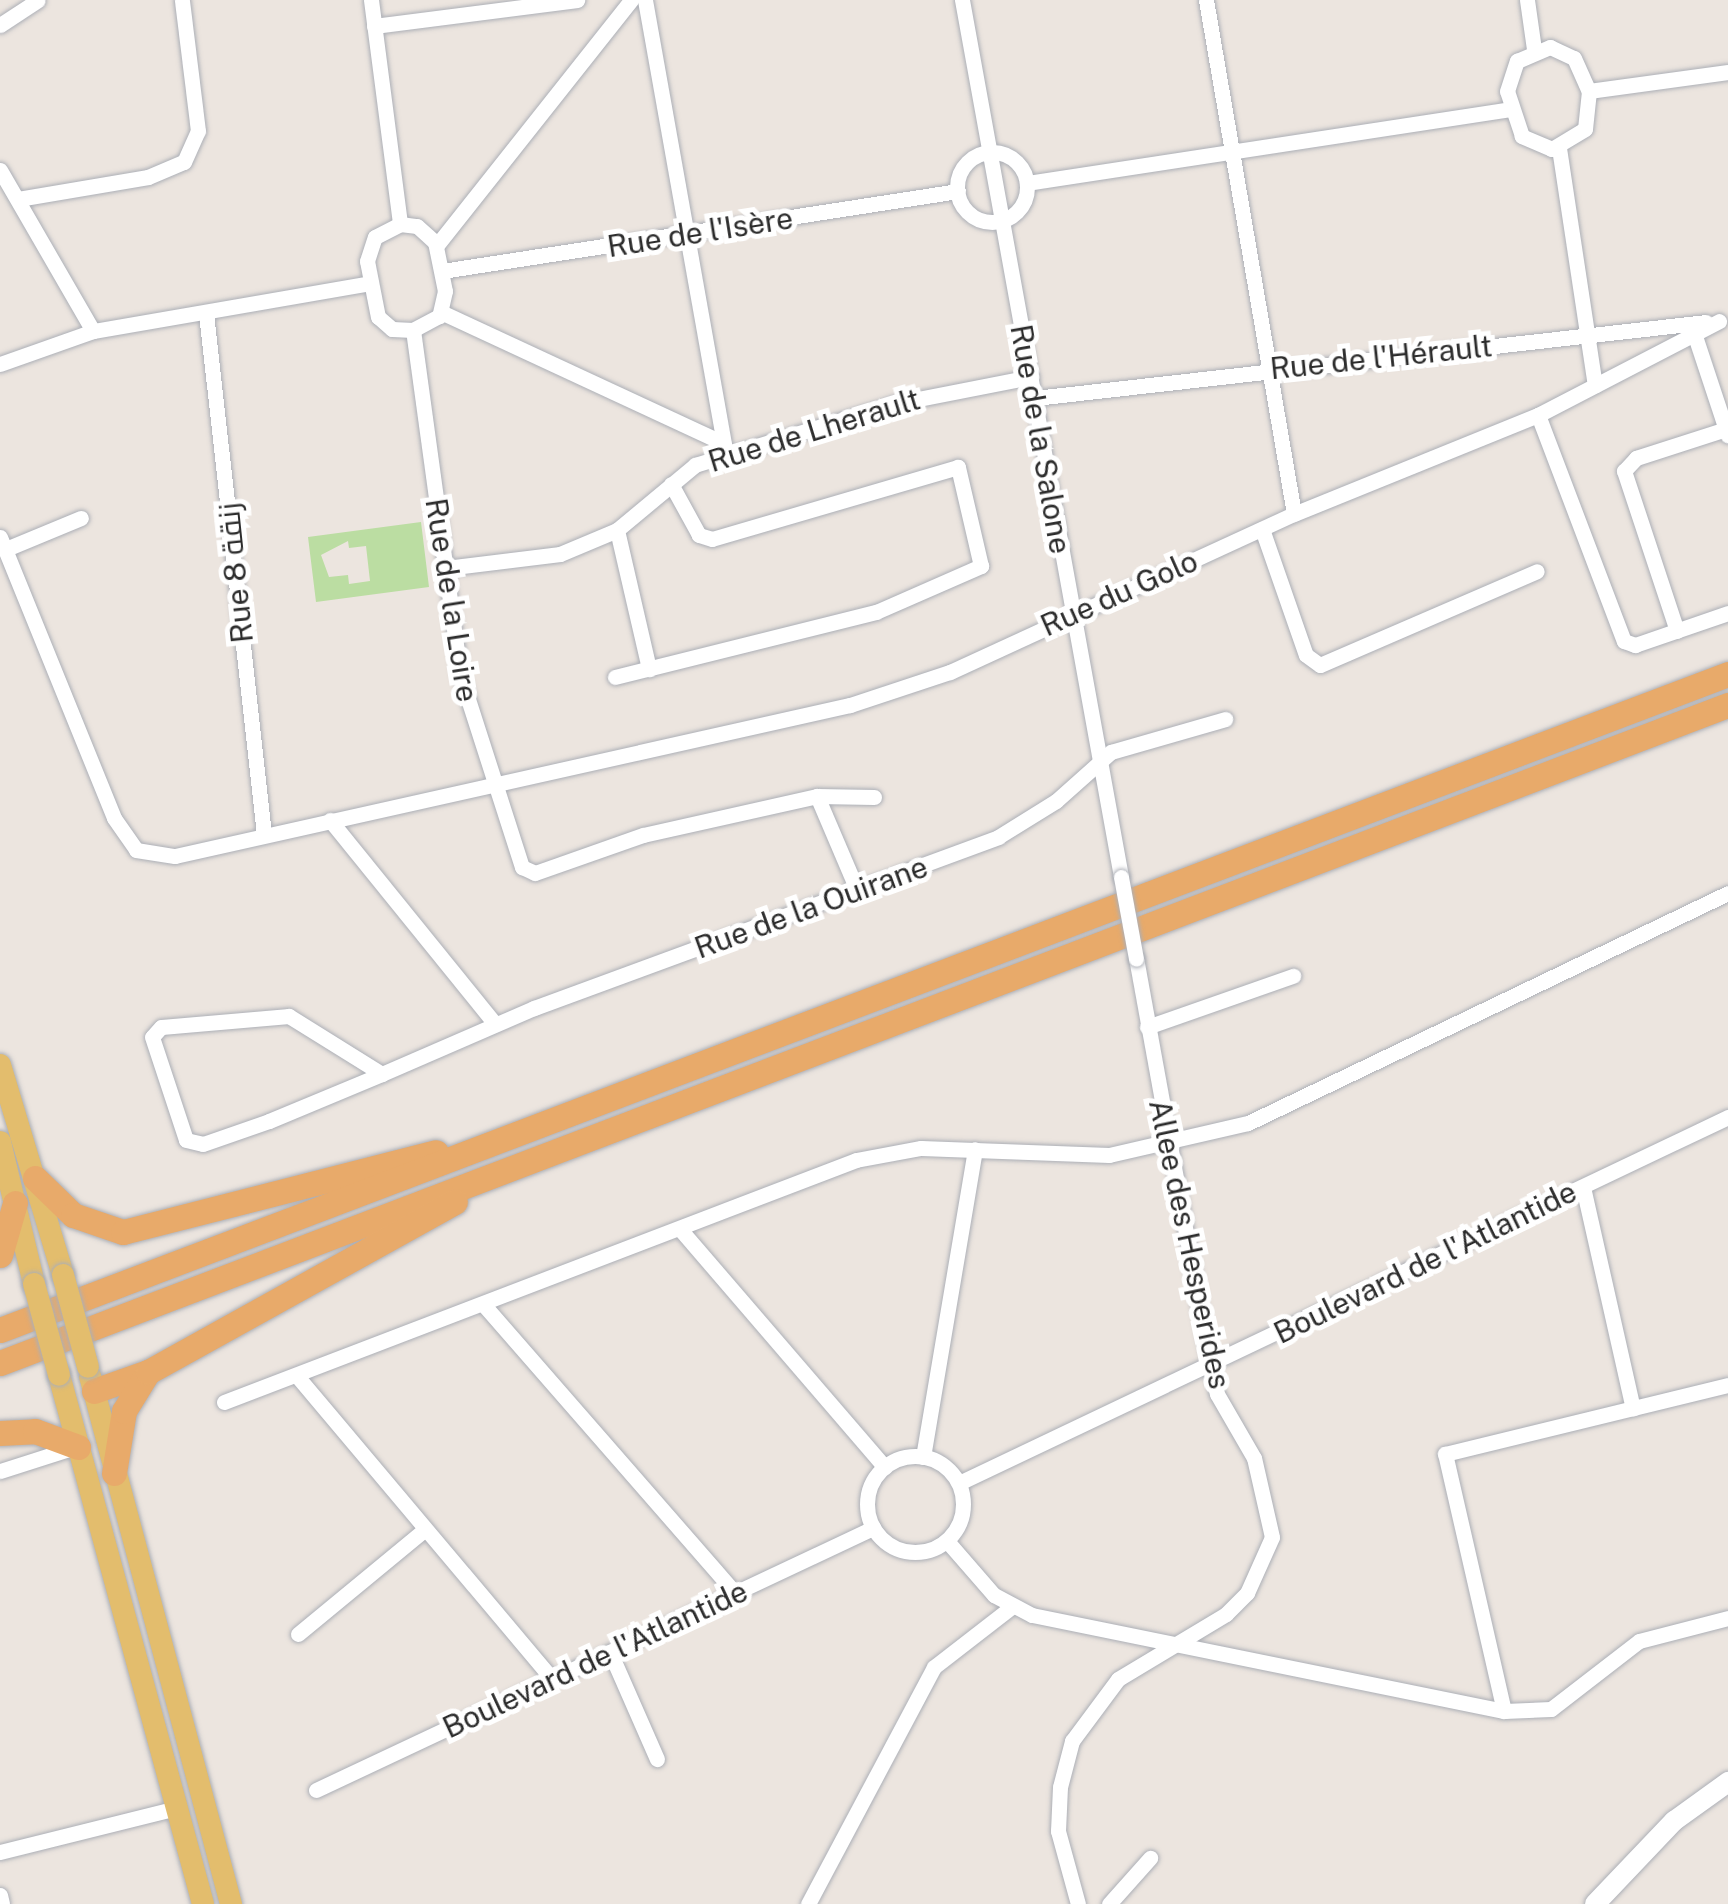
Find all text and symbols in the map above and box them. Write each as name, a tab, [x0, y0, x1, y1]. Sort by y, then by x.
street label: Rue de l'Isère	[604, 199, 796, 265]
street label: Rue de la Salone	[1003, 321, 1079, 557]
street label: Rue de l'Hérault	[1268, 327, 1494, 387]
street label: Rue de Lherault	[703, 381, 925, 479]
street label: Rue de la Loire	[418, 495, 486, 705]
street label: Rue 8 زنقة	[210, 501, 260, 645]
street label: Rue du Golo	[1035, 542, 1203, 644]
street label: Rue de la Ouirane	[689, 848, 933, 966]
street label: Allee des Hesperides	[1142, 1096, 1238, 1392]
street label: Boulevard de l'Atlantide	[1268, 1173, 1582, 1351]
street label: Boulevard de l'Atlantide	[437, 1572, 753, 1746]

